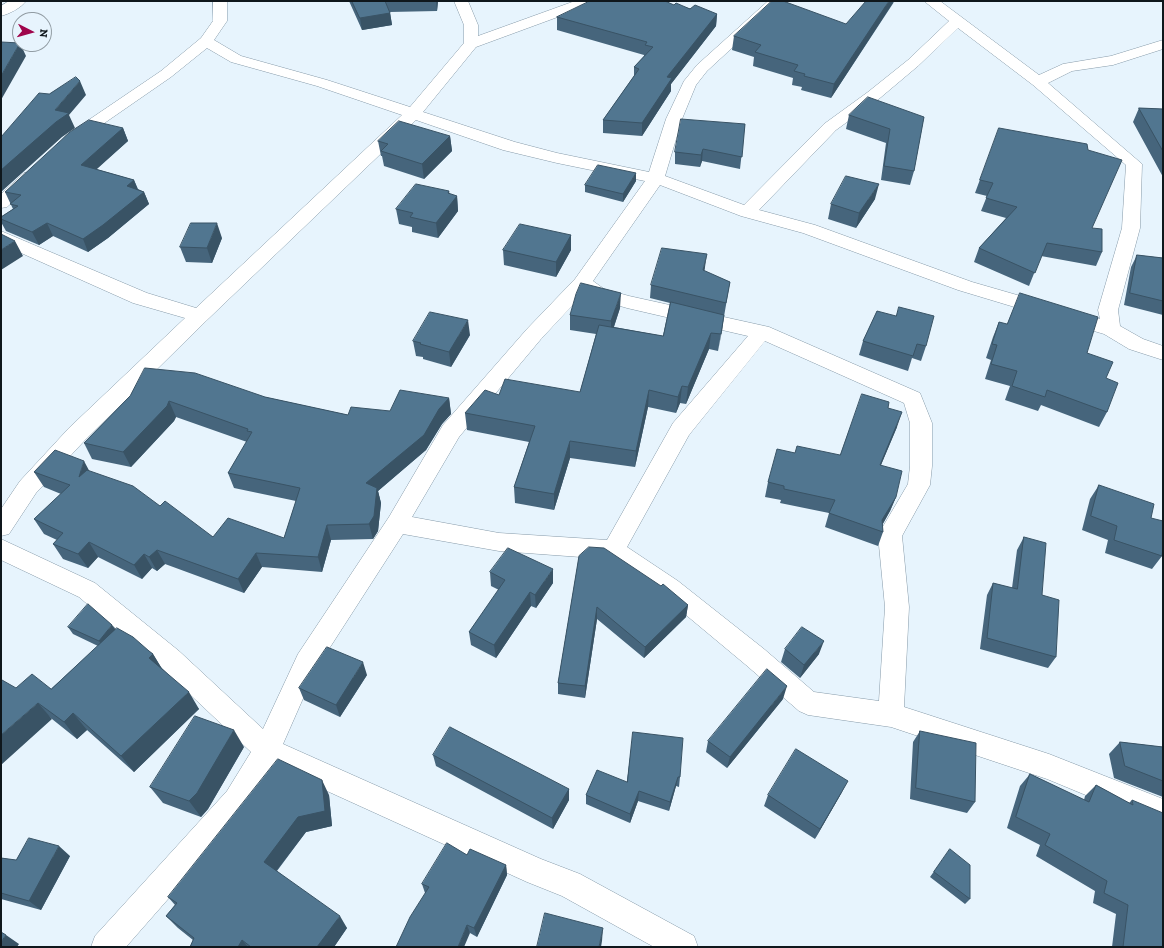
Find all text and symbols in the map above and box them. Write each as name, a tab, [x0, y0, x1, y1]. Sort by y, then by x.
north arrow	[12, 12, 52, 52]
text: N	[37, 28, 50, 38]

